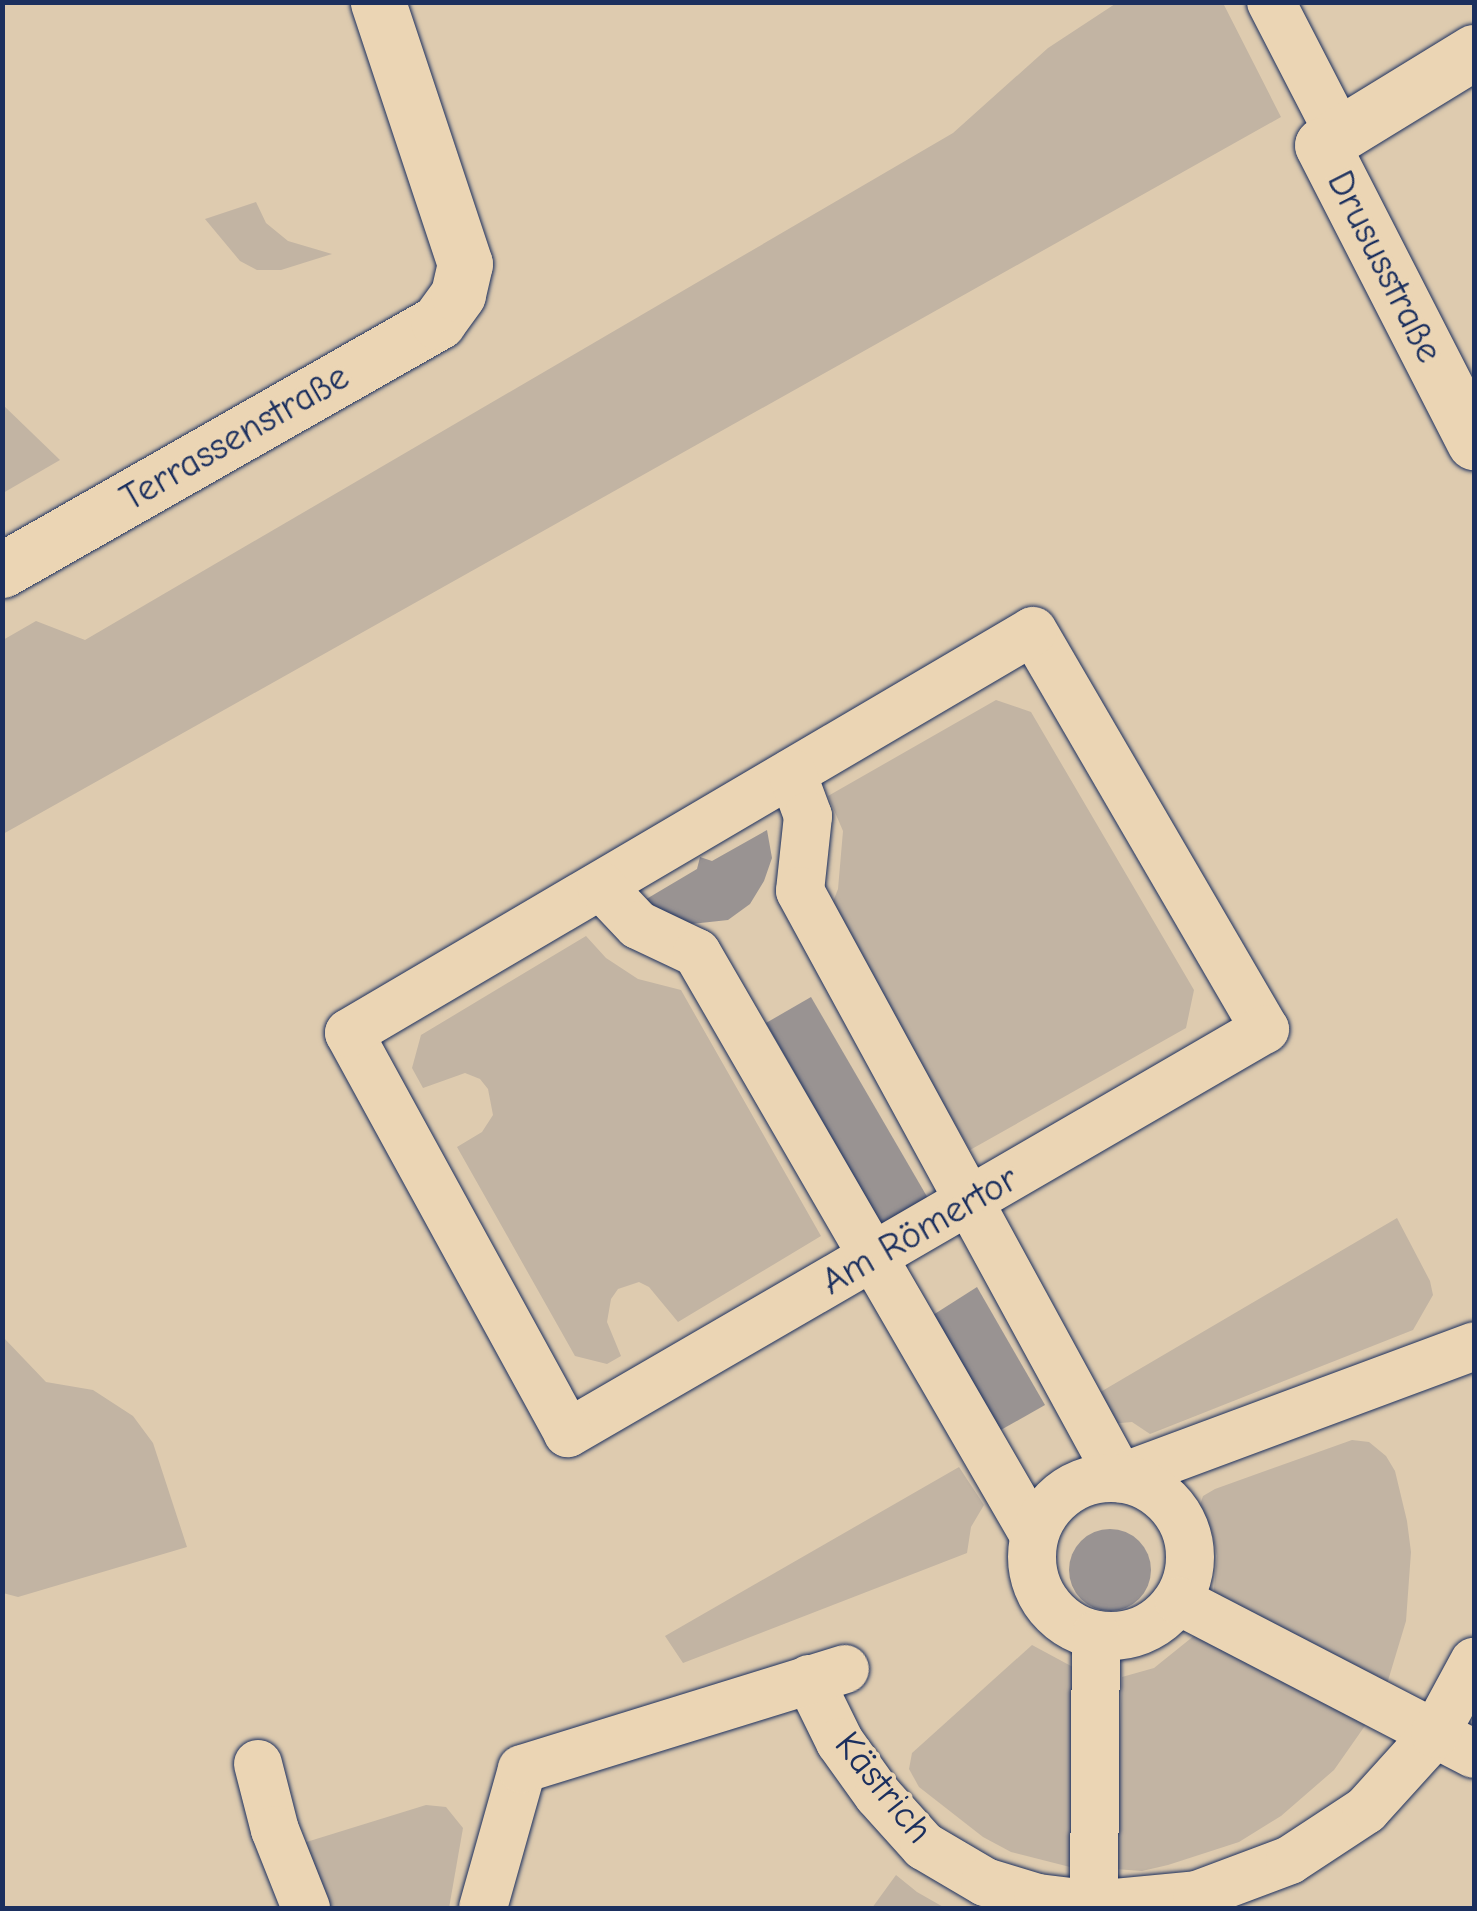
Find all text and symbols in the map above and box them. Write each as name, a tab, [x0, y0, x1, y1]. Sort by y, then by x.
street label: Drususstraße	[1316, 163, 1452, 371]
street label: Terrassenstraße	[113, 354, 357, 522]
street label: Am Römertor	[814, 1157, 1026, 1305]
street label: Kästrich	[824, 1723, 942, 1853]

